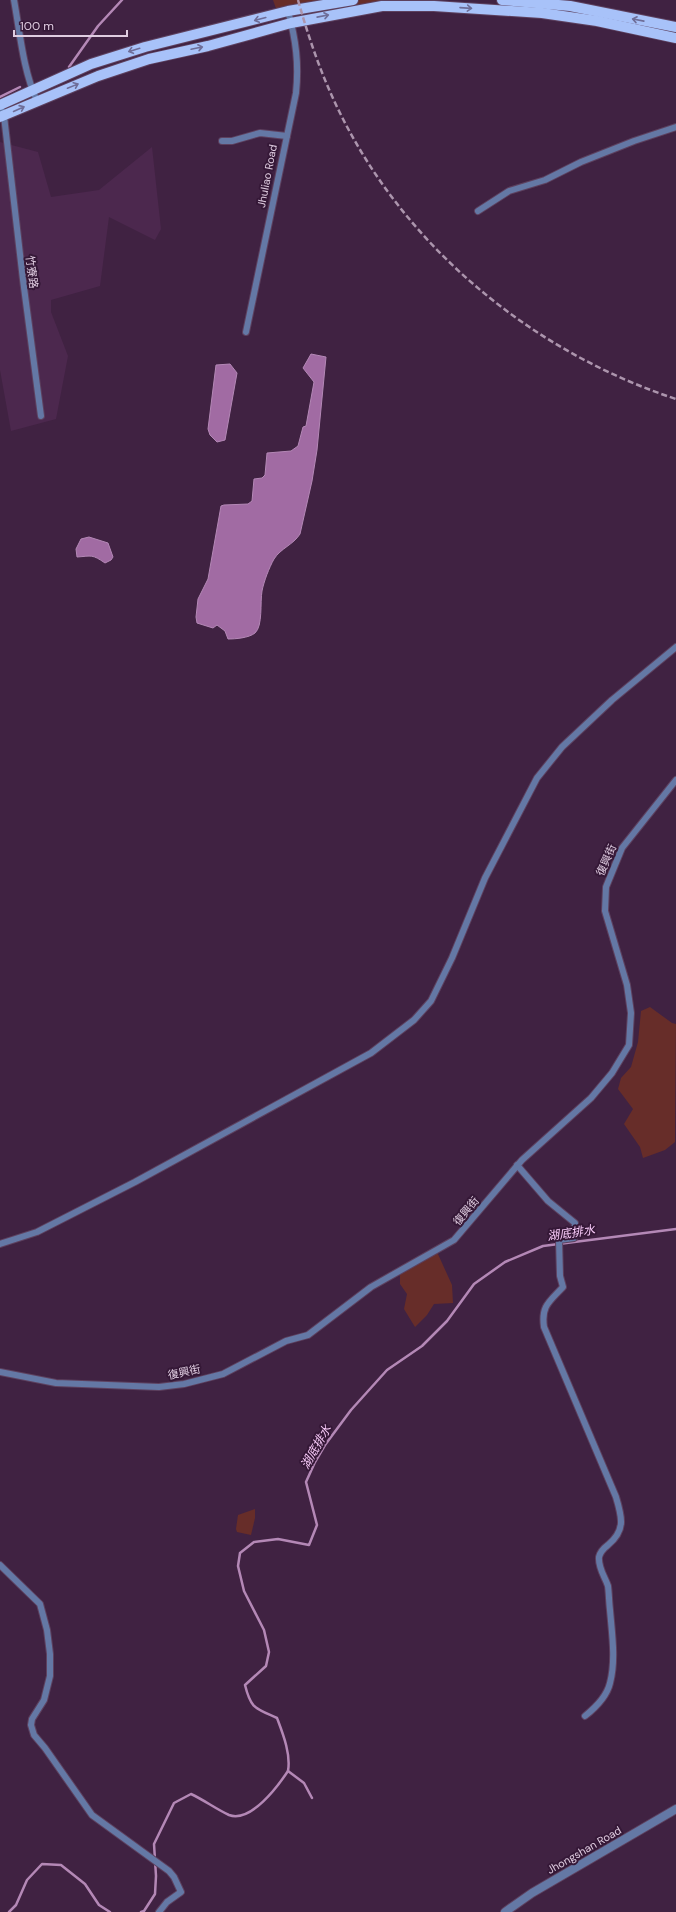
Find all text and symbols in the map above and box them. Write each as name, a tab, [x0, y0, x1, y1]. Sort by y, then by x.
one-way arrow	[459, 5, 472, 12]
scale bar	[14, 12, 127, 38]
one-way arrow	[316, 12, 329, 20]
one-way arrow	[254, 15, 267, 23]
one-way arrow	[632, 15, 645, 23]
text: 100 m	[20, 18, 54, 34]
one-way arrow	[191, 44, 204, 52]
one-way arrow	[127, 47, 140, 54]
one-way arrow	[67, 82, 79, 90]
one-way arrow	[13, 105, 25, 112]
street label: Jhuliao Road	[254, 143, 280, 209]
street label: 竹寮路	[23, 255, 41, 289]
street label: 復興街	[593, 842, 619, 878]
street label: 復興街	[450, 1194, 482, 1228]
water label: 湖底排水	[546, 1222, 597, 1244]
street label: 復興街	[166, 1362, 202, 1382]
water label: 湖底排水	[297, 1421, 335, 1472]
street label: Jhongshan Road	[544, 1823, 624, 1877]

